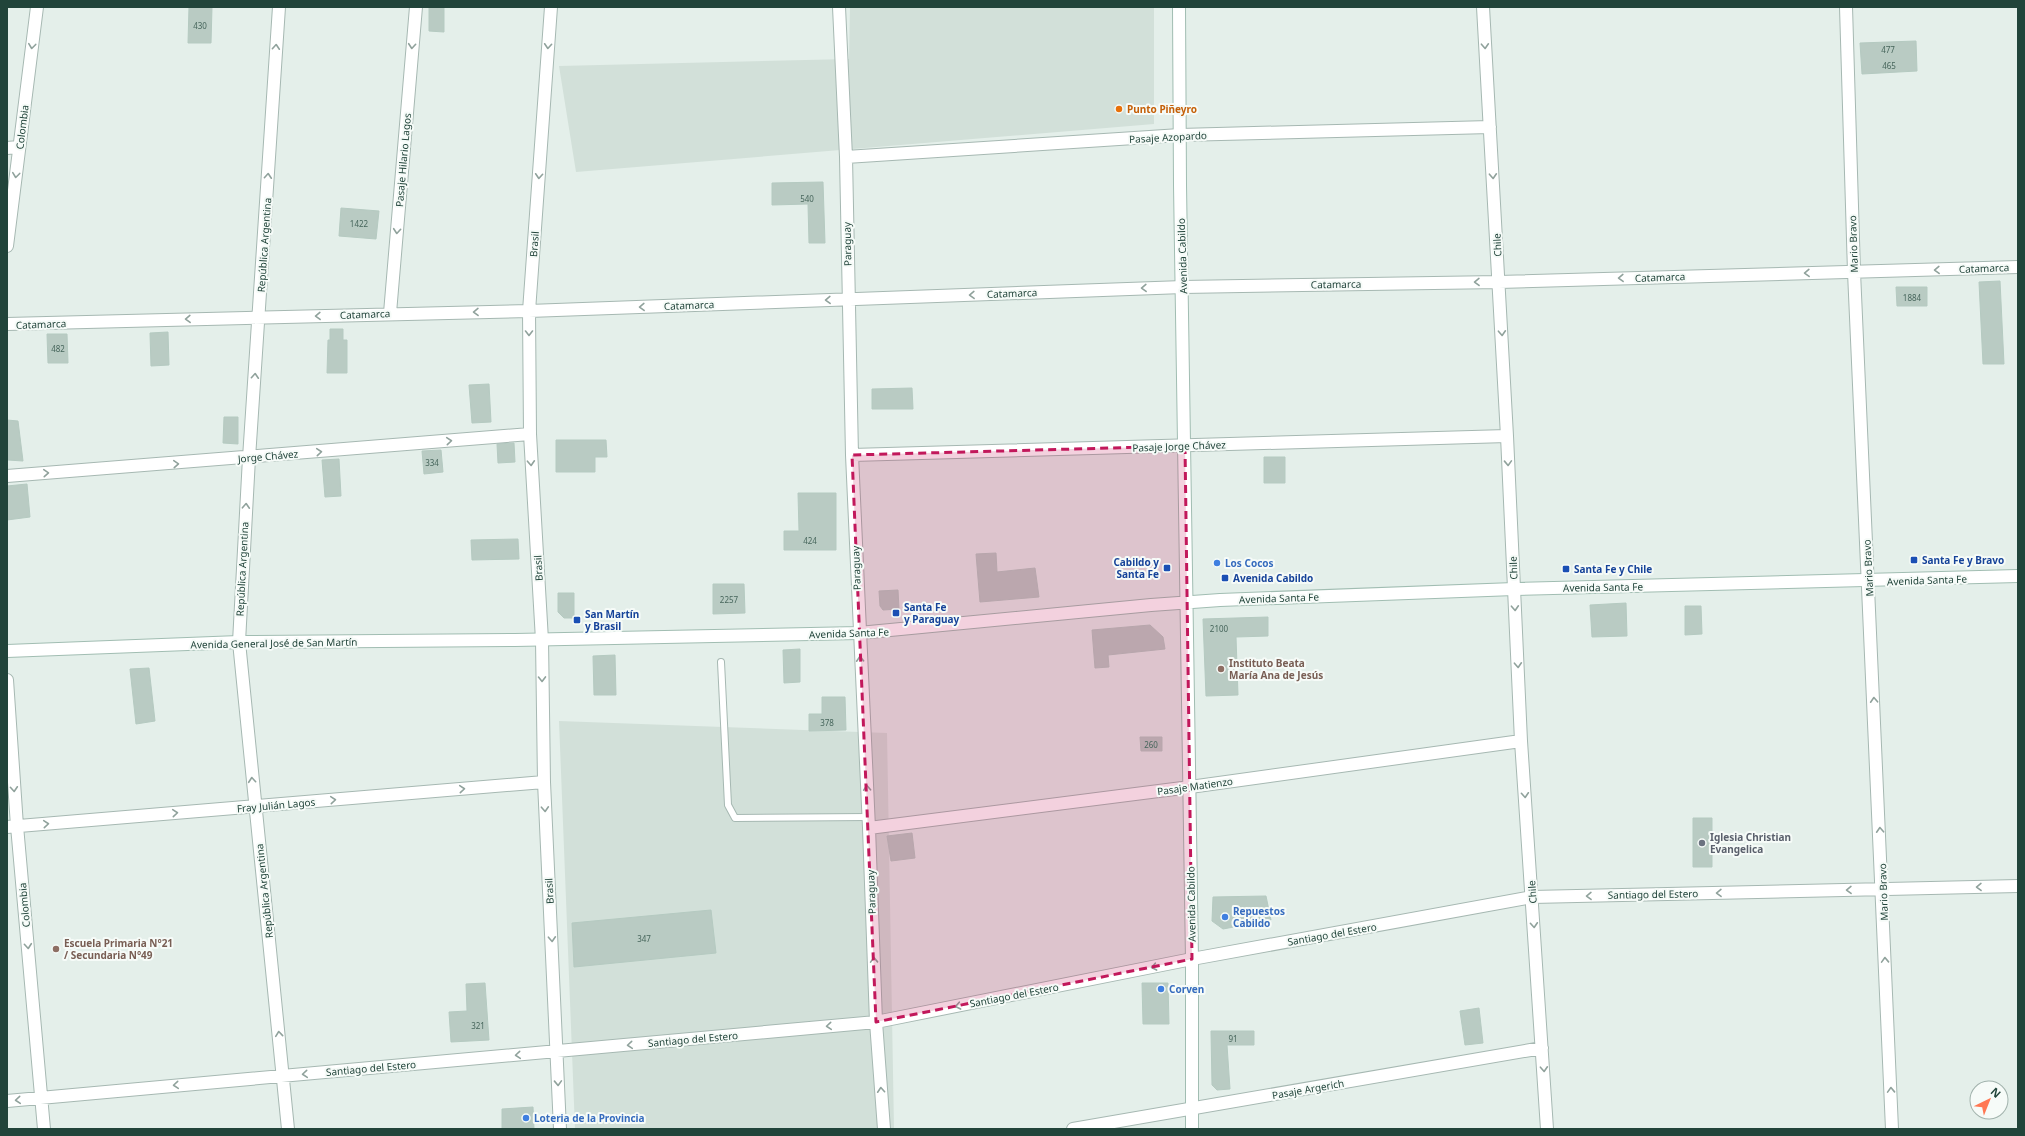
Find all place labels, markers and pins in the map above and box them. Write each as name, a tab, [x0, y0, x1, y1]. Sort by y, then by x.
place label: Punto Piñeyro	[1127, 102, 1197, 116]
marker: Punto Piñeyro	[1114, 104, 1124, 114]
place label: Santa Fe y Bravo	[1922, 553, 2004, 567]
place label: Cabildo y Santa Fe	[1113, 555, 1159, 581]
marker: Santa Fe y Bravo	[1909, 555, 1919, 565]
place label: Los Cocos	[1225, 556, 1274, 570]
marker: Los Cocos	[1212, 558, 1222, 568]
place label: Santa Fe y Chile	[1574, 562, 1652, 576]
marker: Cabildo y Santa Fe	[1162, 563, 1172, 573]
marker: Santa Fe y Chile	[1561, 564, 1571, 574]
place label: Avenida Cabildo	[1233, 571, 1313, 585]
marker: Avenida Cabildo	[1220, 573, 1230, 583]
place label: Santa Fe y Paraguay	[904, 600, 960, 626]
place label: San Martín y Brasil	[585, 607, 639, 633]
marker: Santa Fe y Paraguay	[891, 608, 901, 618]
marker: San Martín y Brasil	[572, 615, 582, 625]
place label: Instituto Beata María Ana de Jesús	[1229, 656, 1323, 682]
marker: Instituto Beata María Ana de Jesús	[1216, 664, 1226, 674]
place label: Iglesia Christian Evangelica	[1710, 830, 1791, 856]
marker: Iglesia Christian Evangelica	[1697, 838, 1707, 848]
place label: Repuestos Cabildo	[1233, 904, 1285, 930]
marker: Repuestos Cabildo	[1220, 912, 1230, 922]
place label: Escuela Primaria N°21 / Secundaria N°49	[64, 936, 173, 962]
marker: Escuela Primaria N°21 / Secundaria N°49	[51, 944, 61, 954]
place label: Corven	[1169, 982, 1204, 996]
marker: Corven	[1156, 984, 1166, 994]
place label: Loteria de la Provincia	[534, 1111, 645, 1125]
marker: Loteria de la Provincia	[521, 1113, 531, 1123]

